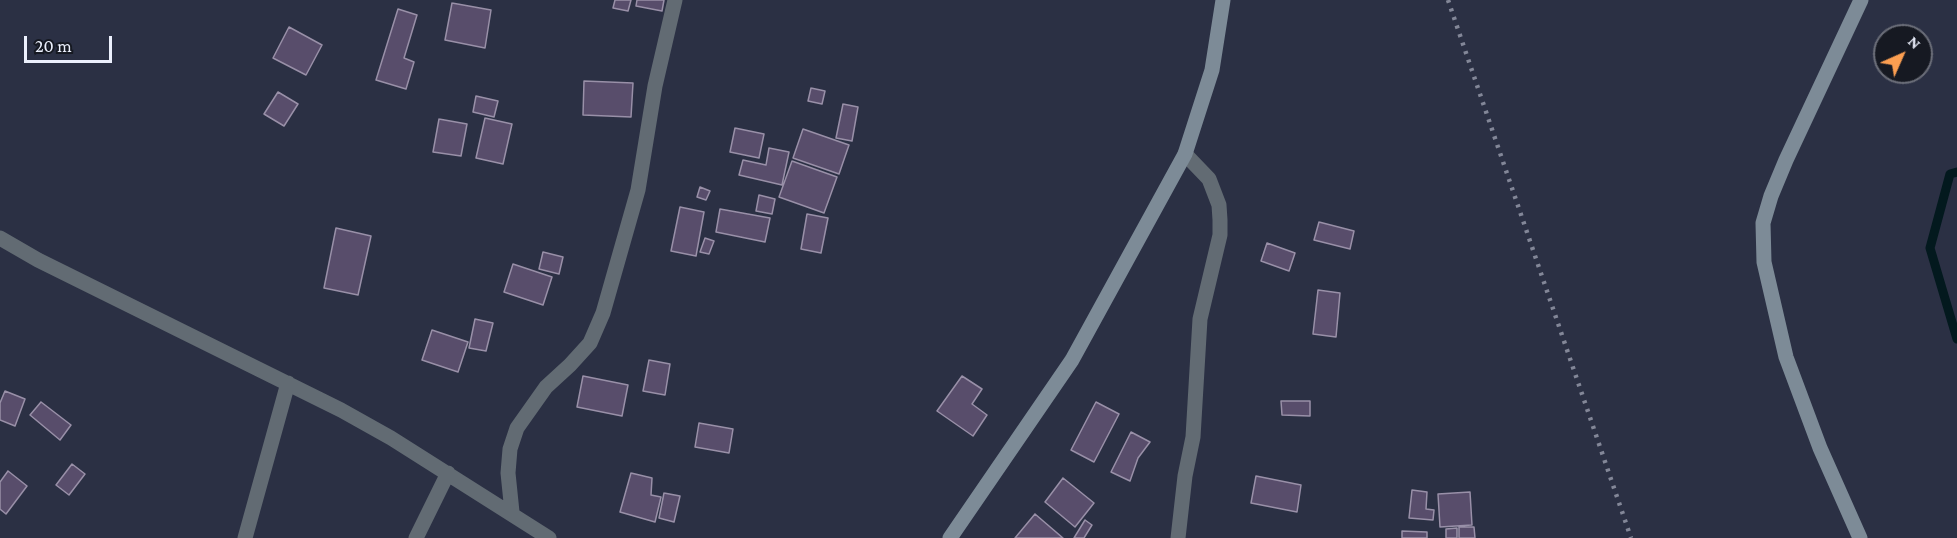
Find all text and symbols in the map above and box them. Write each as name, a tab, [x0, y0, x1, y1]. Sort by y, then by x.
scale bar	[27, 24, 116, 62]
north arrow	[1873, 24, 1933, 84]
text: N	[1905, 32, 1925, 52]
text: 20 m	[35, 36, 72, 56]

